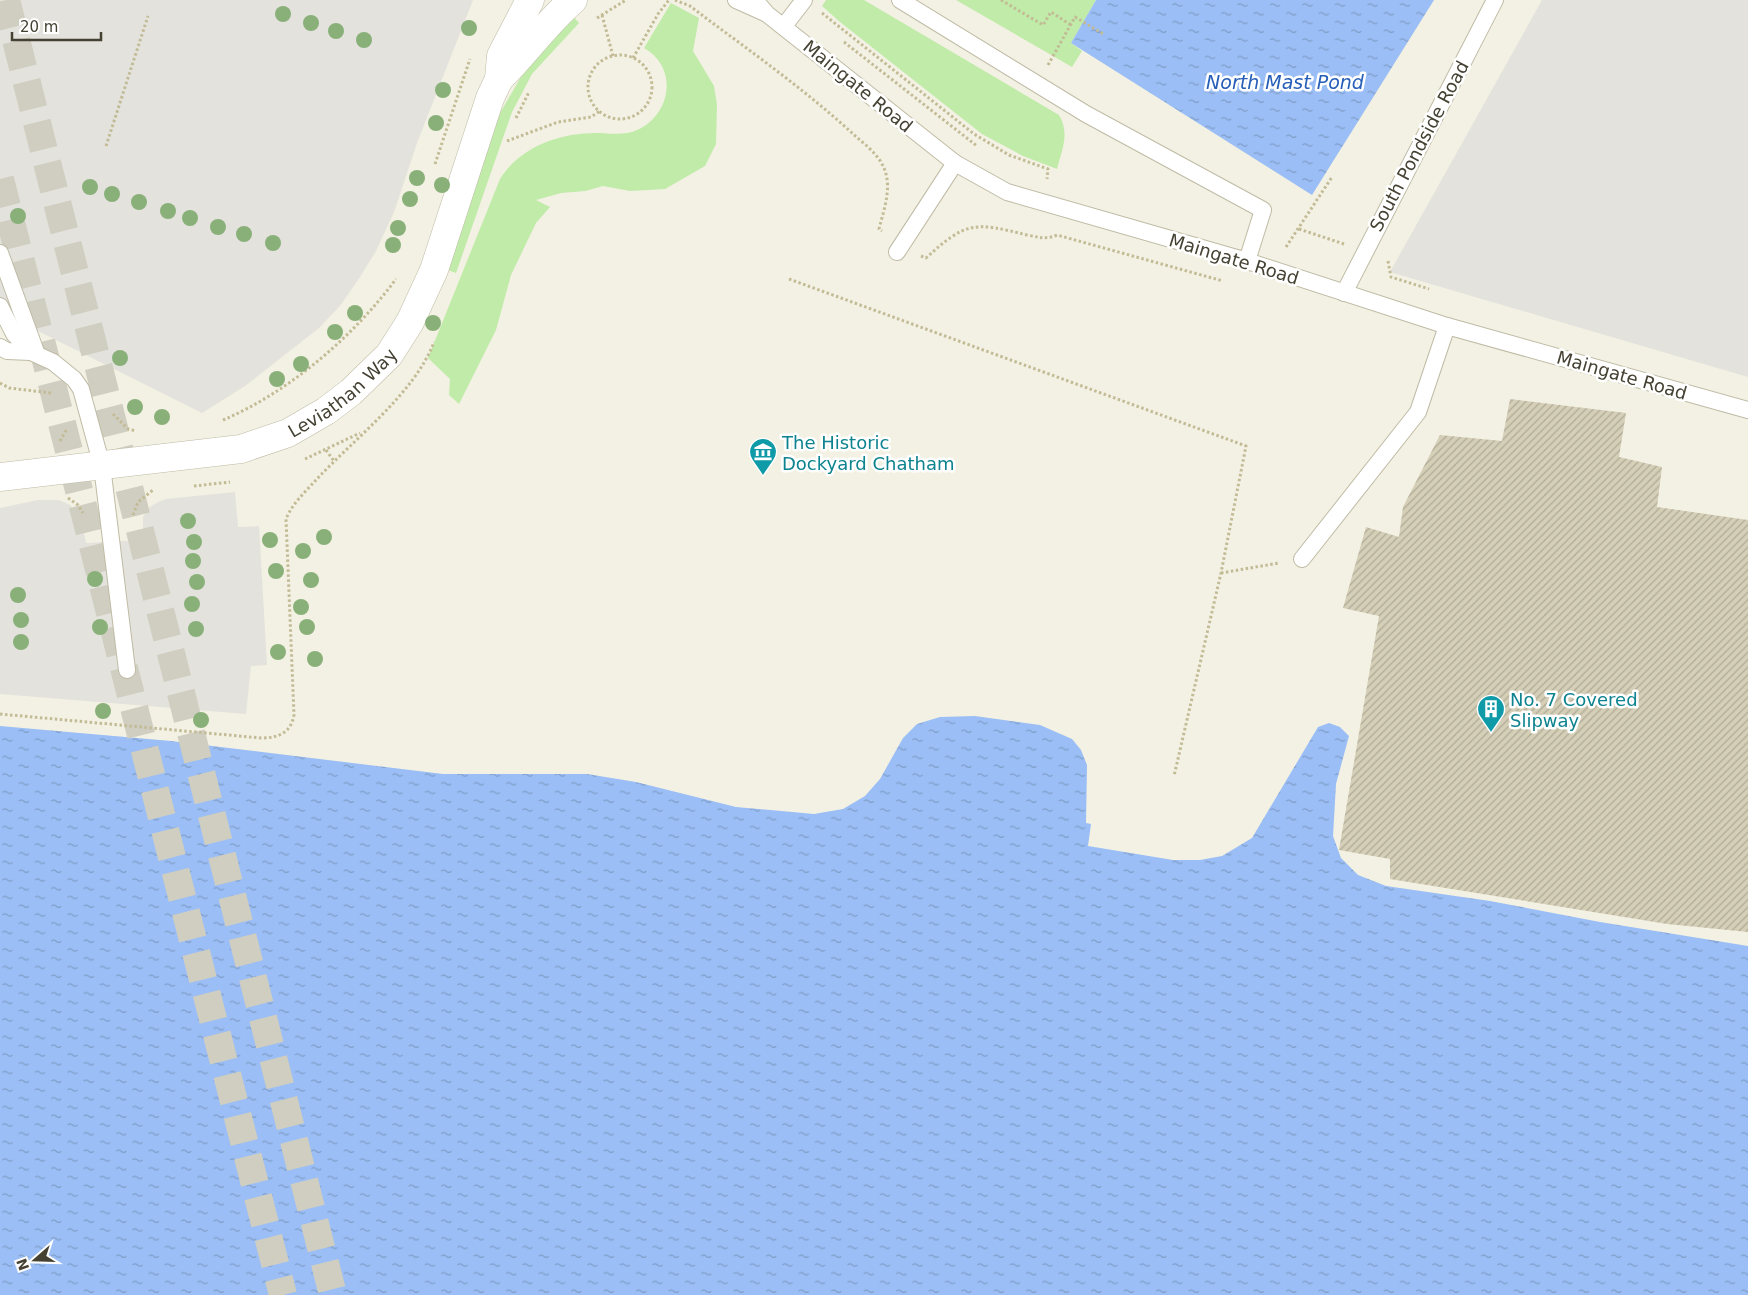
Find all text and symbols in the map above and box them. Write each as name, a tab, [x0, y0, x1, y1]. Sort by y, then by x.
scale bar	[12, 10, 101, 42]
text: 20 m	[20, 18, 58, 36]
street label: Maingate Road	[799, 36, 917, 136]
street label: South Pondside Road	[1365, 57, 1473, 235]
water label: North Mast Pond	[1206, 71, 1365, 93]
street label: Maingate Road	[1167, 229, 1301, 289]
street label: Leviathan Way	[284, 344, 401, 441]
street label: Maingate Road	[1554, 346, 1690, 404]
place label: The Historic Dockyard Chatham	[781, 432, 955, 474]
museum icon: The Historic Dockyard Chatham	[748, 437, 778, 476]
place label: No. 7 Covered Slipway	[1510, 689, 1638, 731]
building icon: No. 7 Covered Slipway	[1476, 694, 1506, 733]
north arrow	[10, 1235, 60, 1285]
text: N	[13, 1256, 32, 1273]

